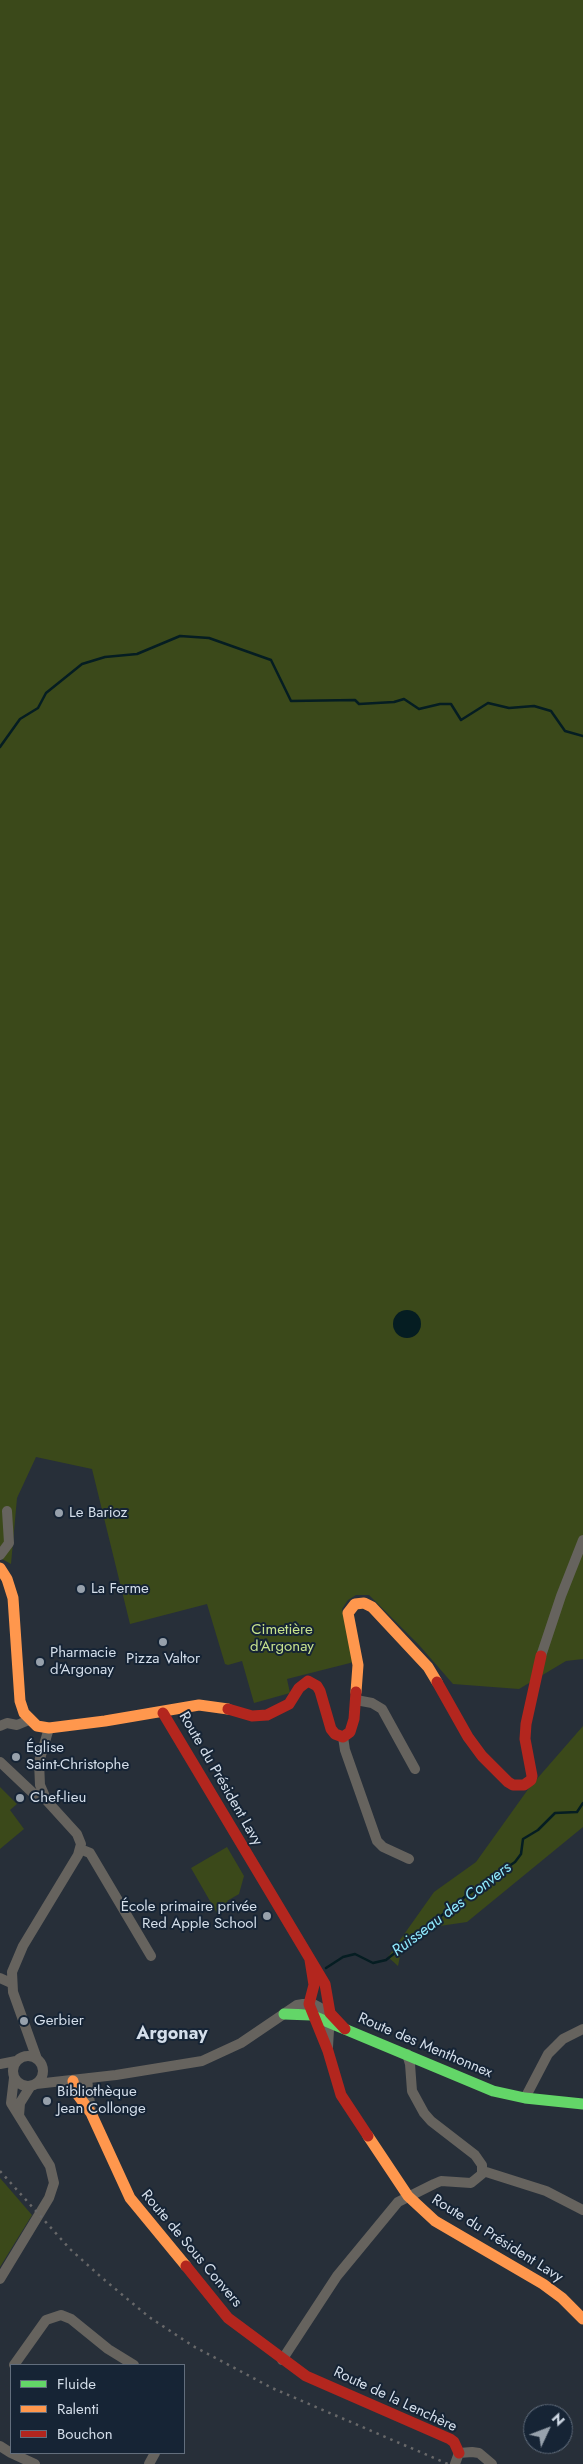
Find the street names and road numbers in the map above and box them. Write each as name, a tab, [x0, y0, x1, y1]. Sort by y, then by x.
street label: Route du Président Lavy	[174, 1709, 266, 1849]
street label: Route des Menthonnex	[355, 2010, 495, 2082]
street label: Route de Sous Convers	[137, 2187, 245, 2311]
street label: Route du Président Lavy	[428, 2191, 566, 2287]
street label: Route de la Lenchère	[330, 2364, 460, 2436]

